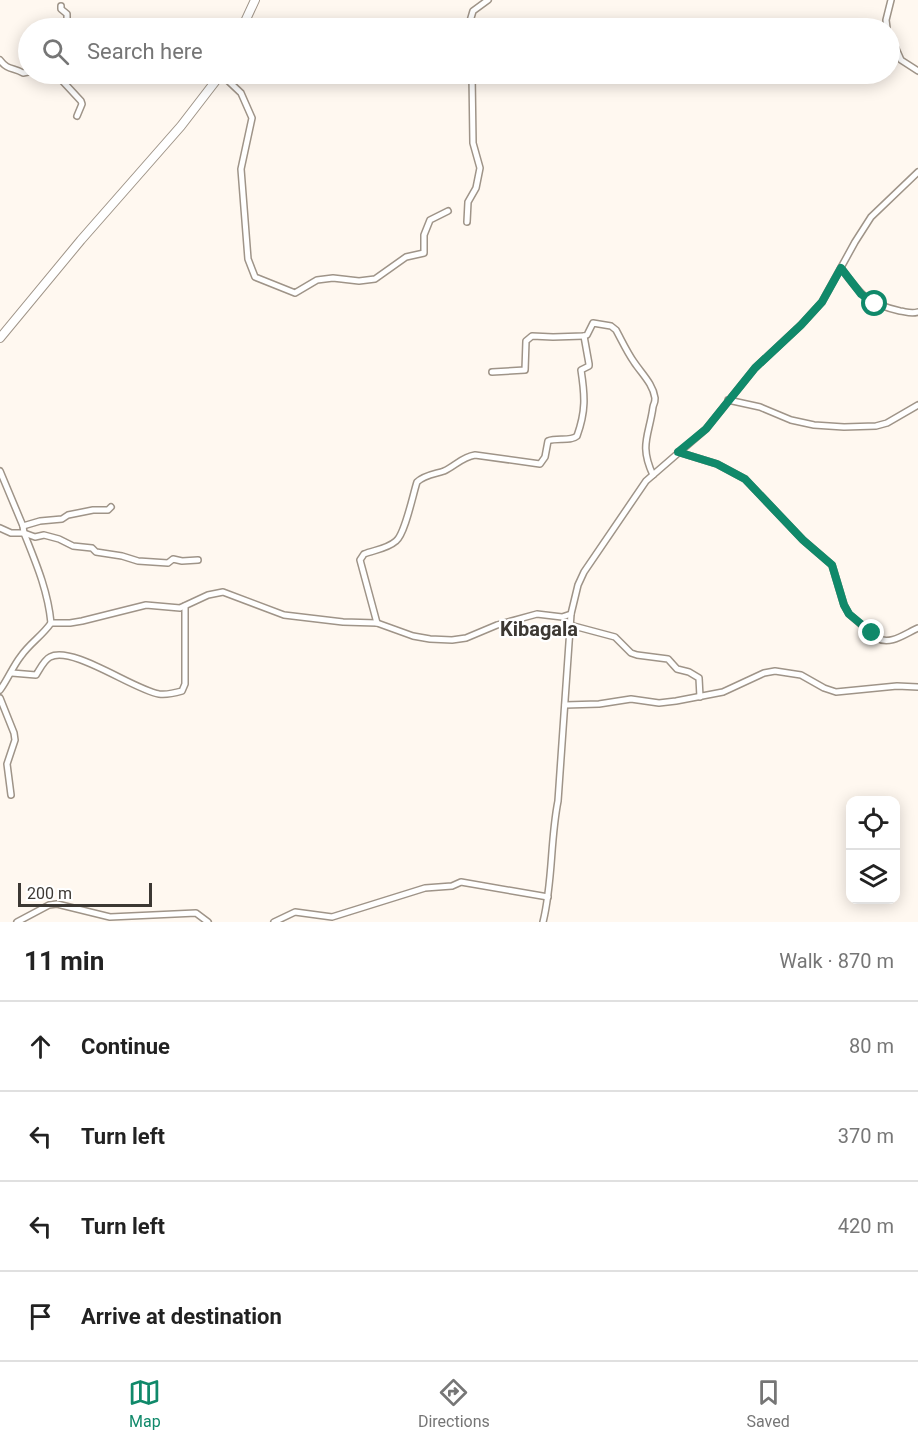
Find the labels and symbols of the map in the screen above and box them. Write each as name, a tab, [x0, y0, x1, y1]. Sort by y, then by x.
route start	[861, 290, 887, 316]
district label: Kibagala	[500, 617, 578, 641]
route end	[858, 619, 884, 645]
scale bar	[18, 880, 152, 908]

